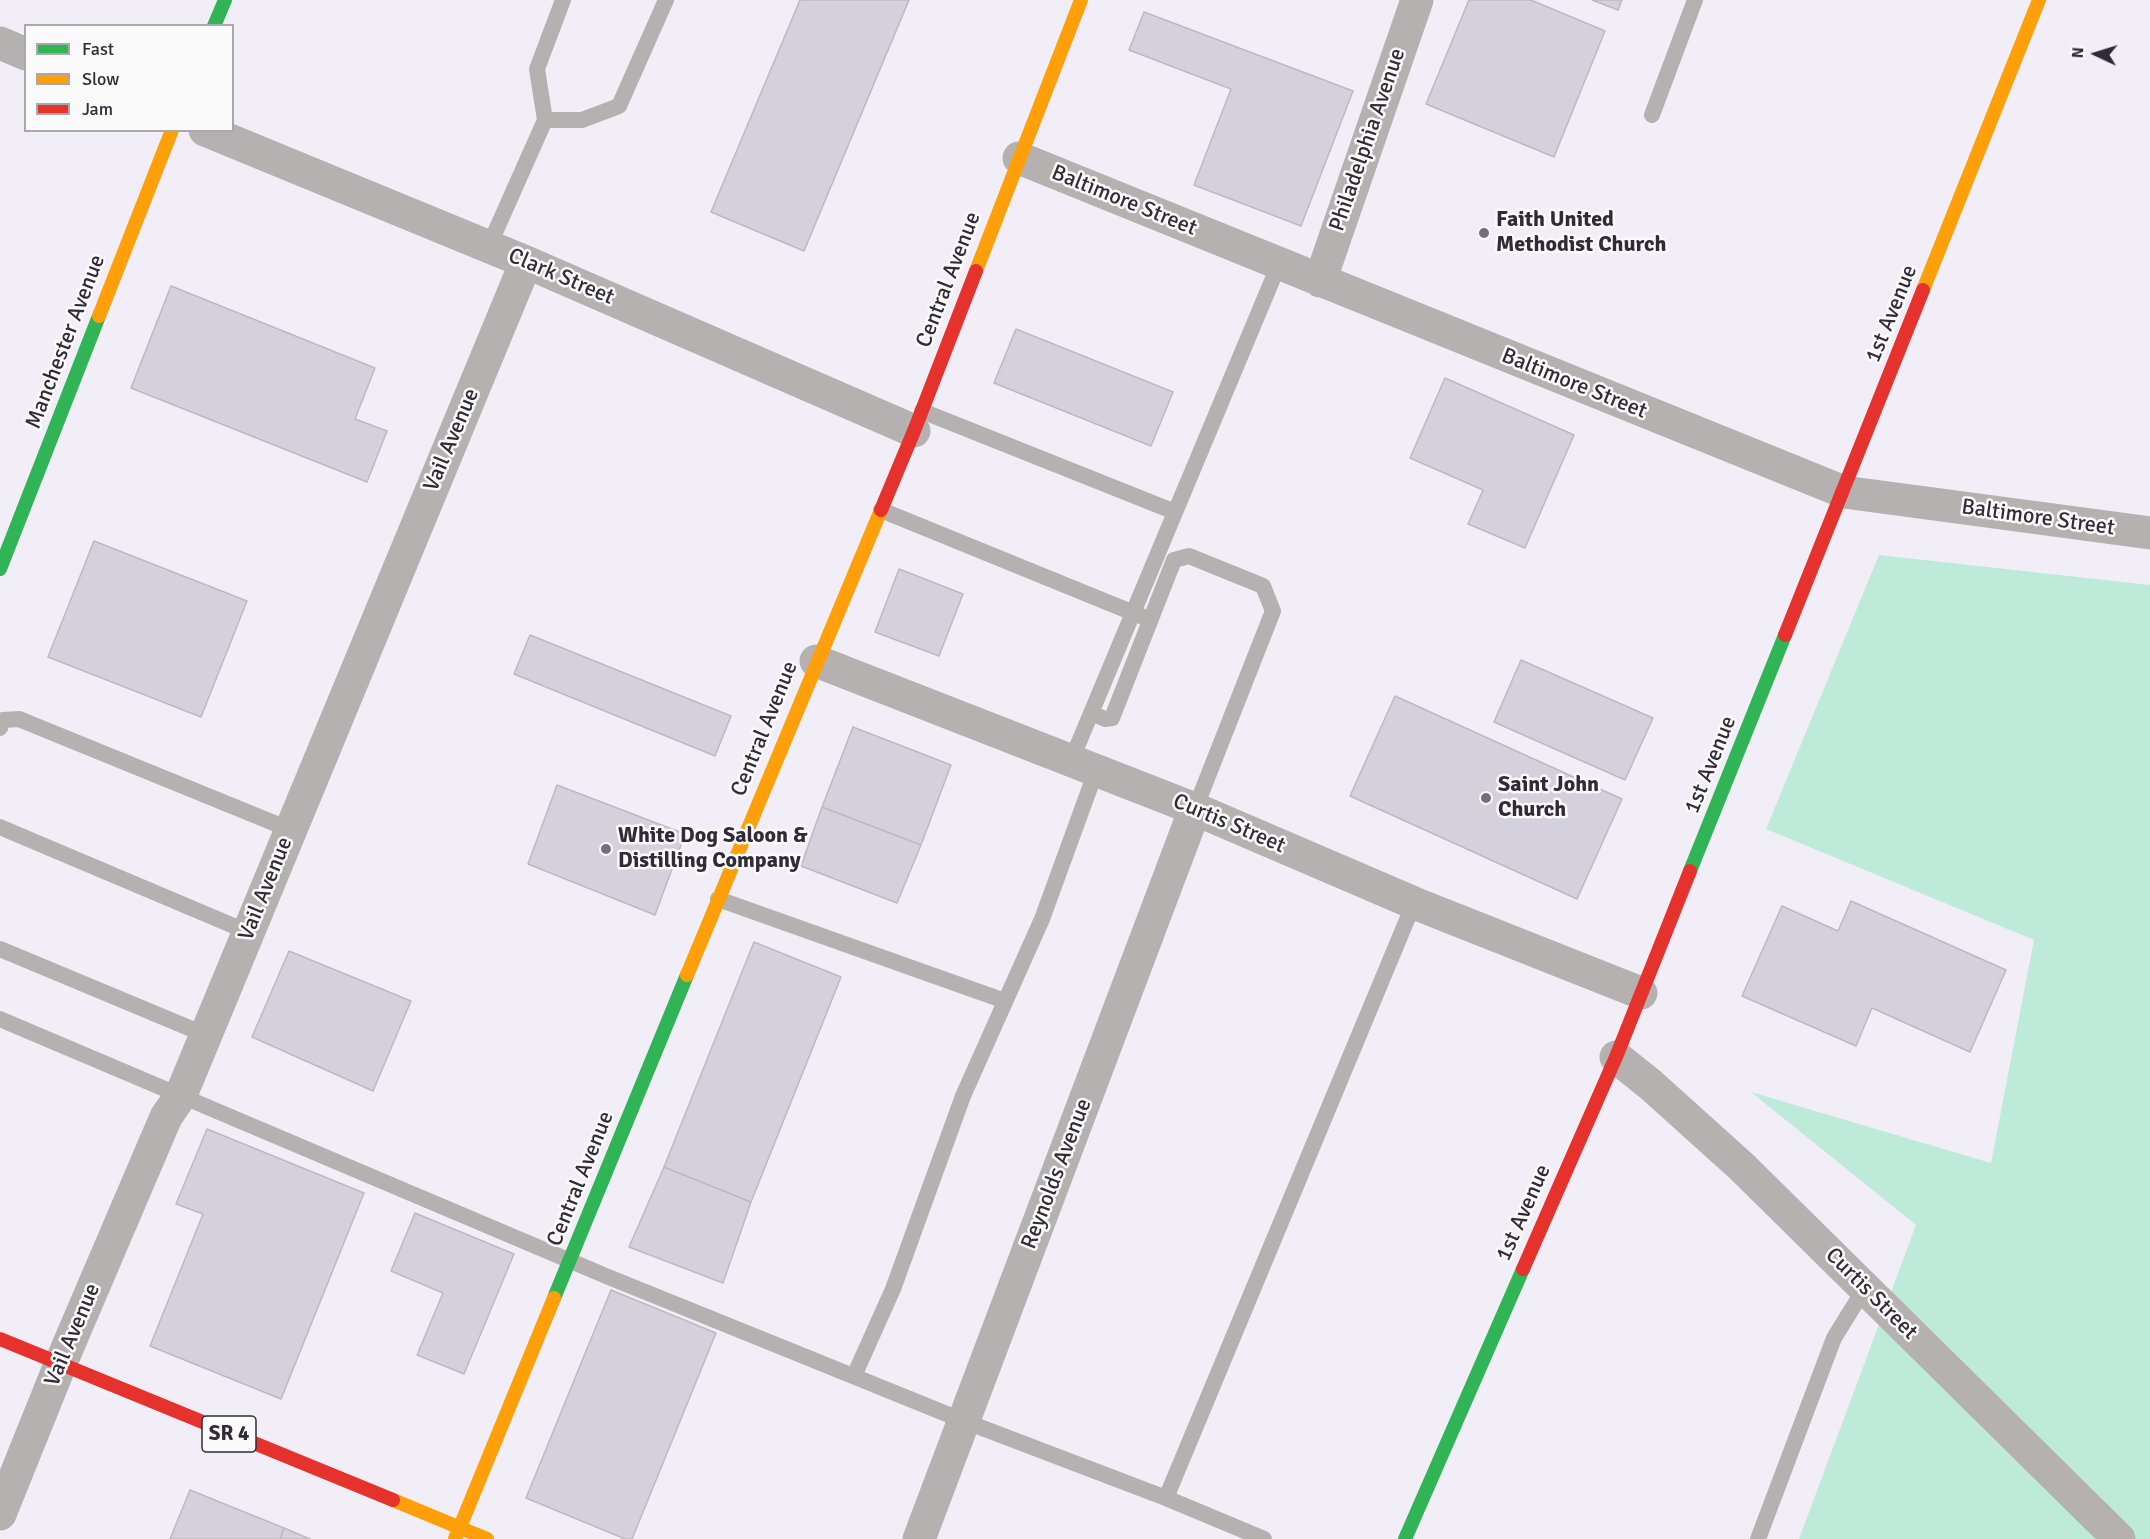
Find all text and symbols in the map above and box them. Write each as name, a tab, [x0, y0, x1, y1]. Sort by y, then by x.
legend	[24, 24, 234, 132]
north arrow	[2066, 24, 2126, 84]
text: Fast	[82, 38, 114, 60]
street label: Philadelphia Avenue	[1324, 45, 1412, 235]
text: N	[2068, 46, 2088, 59]
text: Slow	[82, 68, 119, 90]
text: Jam	[82, 98, 113, 120]
street label: Baltimore Street	[1048, 160, 1200, 242]
place label: Faith United Methodist Church	[1496, 207, 1666, 258]
street label: Central Avenue	[911, 209, 987, 351]
marker: Faith United Methodist Church	[1477, 226, 1491, 240]
street label: Clark Street	[504, 243, 618, 311]
street label: Manchester Avenue	[21, 251, 111, 433]
street label: 1st Avenue	[1860, 261, 1924, 367]
street label: Baltimore Street	[1498, 343, 1650, 425]
street label: Vail Avenue	[419, 385, 485, 495]
street label: Baltimore Street	[1960, 494, 2116, 542]
street label: Central Avenue	[726, 658, 804, 800]
street label: 1st Avenue	[1679, 712, 1743, 818]
place label: Saint John Church	[1498, 772, 1599, 824]
street label: Curtis Street	[1169, 789, 1289, 859]
marker: Saint John Church	[1479, 791, 1493, 805]
place label: White Dog Saloon & Distilling Company	[618, 823, 807, 874]
street label: Vail Avenue	[233, 834, 299, 944]
marker: White Dog Saloon & Distilling Company	[599, 842, 613, 856]
street label: Reynolds Avenue	[1016, 1095, 1098, 1253]
street label: Central Avenue	[542, 1108, 620, 1250]
street label: 1st Avenue	[1491, 1161, 1557, 1265]
street label: Curtis Street	[1819, 1242, 1923, 1346]
street label: Vail Avenue	[40, 1280, 106, 1390]
road number: SR 4	[202, 1416, 256, 1452]

